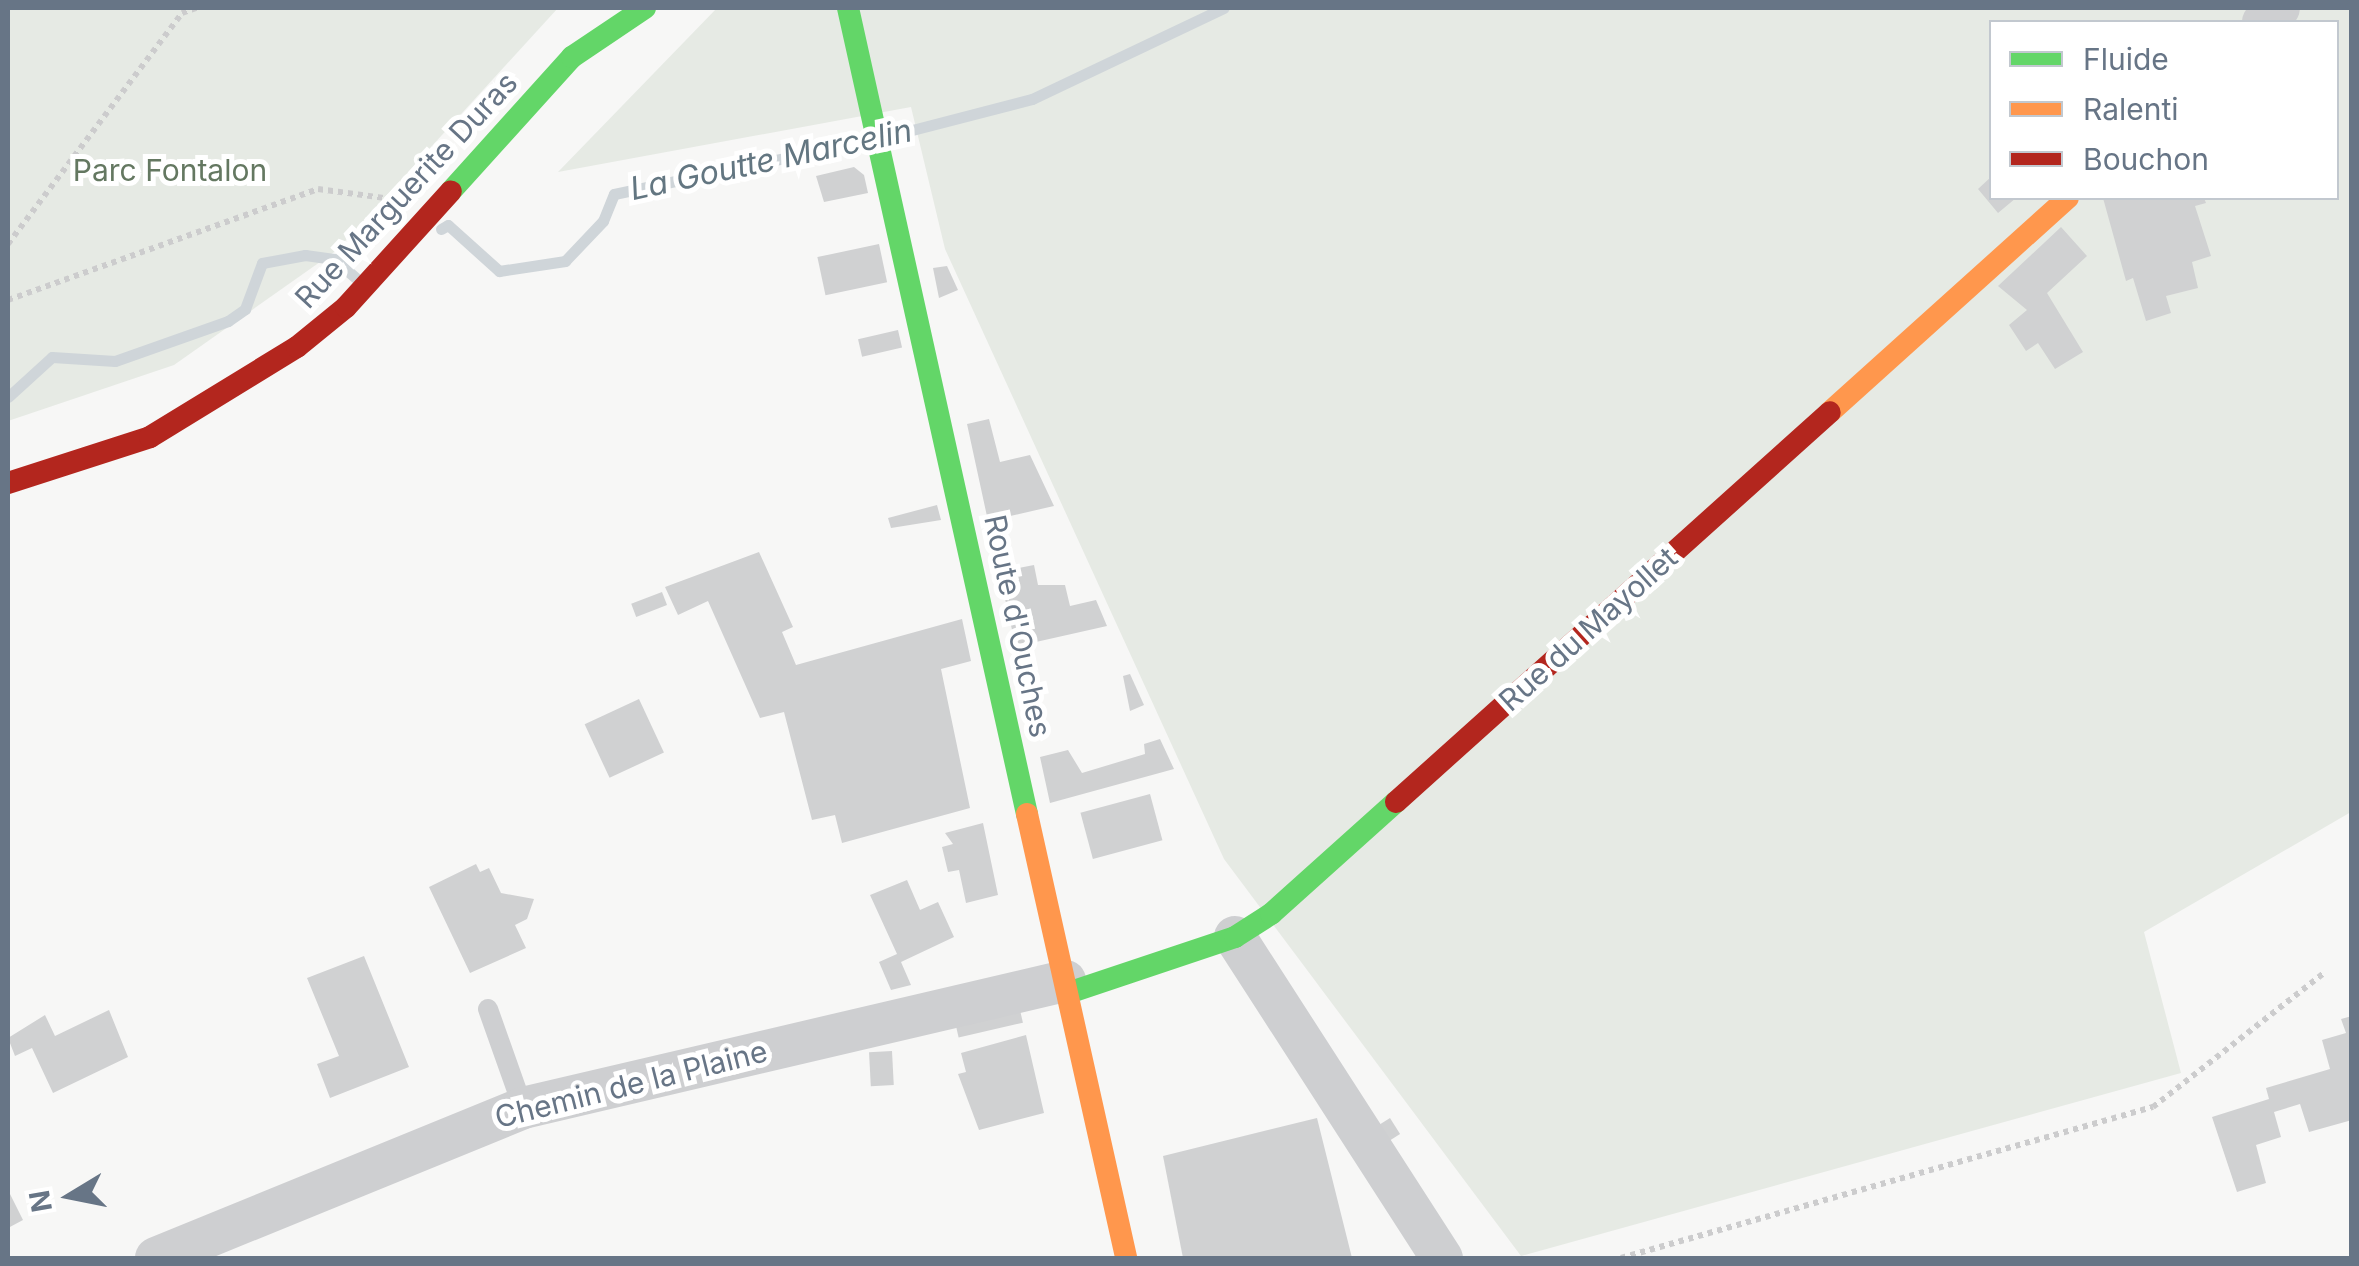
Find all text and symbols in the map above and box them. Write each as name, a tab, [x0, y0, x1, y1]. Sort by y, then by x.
legend	[1989, 20, 2339, 200]
text: Fluide	[2083, 41, 2169, 77]
street label: Rue Marguerite Duras	[287, 65, 525, 315]
text: Ralenti	[2083, 91, 2179, 127]
water label: La Goutte Marcelin	[626, 111, 916, 209]
text: Bouchon	[2083, 141, 2209, 177]
park label: Parc Fontalon	[73, 152, 267, 188]
street label: Route d'Ouches	[977, 512, 1059, 740]
street label: Rue du Mayollet	[1492, 540, 1684, 718]
street label: Chemin de la Plaine	[491, 1033, 771, 1135]
north arrow	[20, 1146, 120, 1246]
text: N	[22, 1188, 59, 1215]

